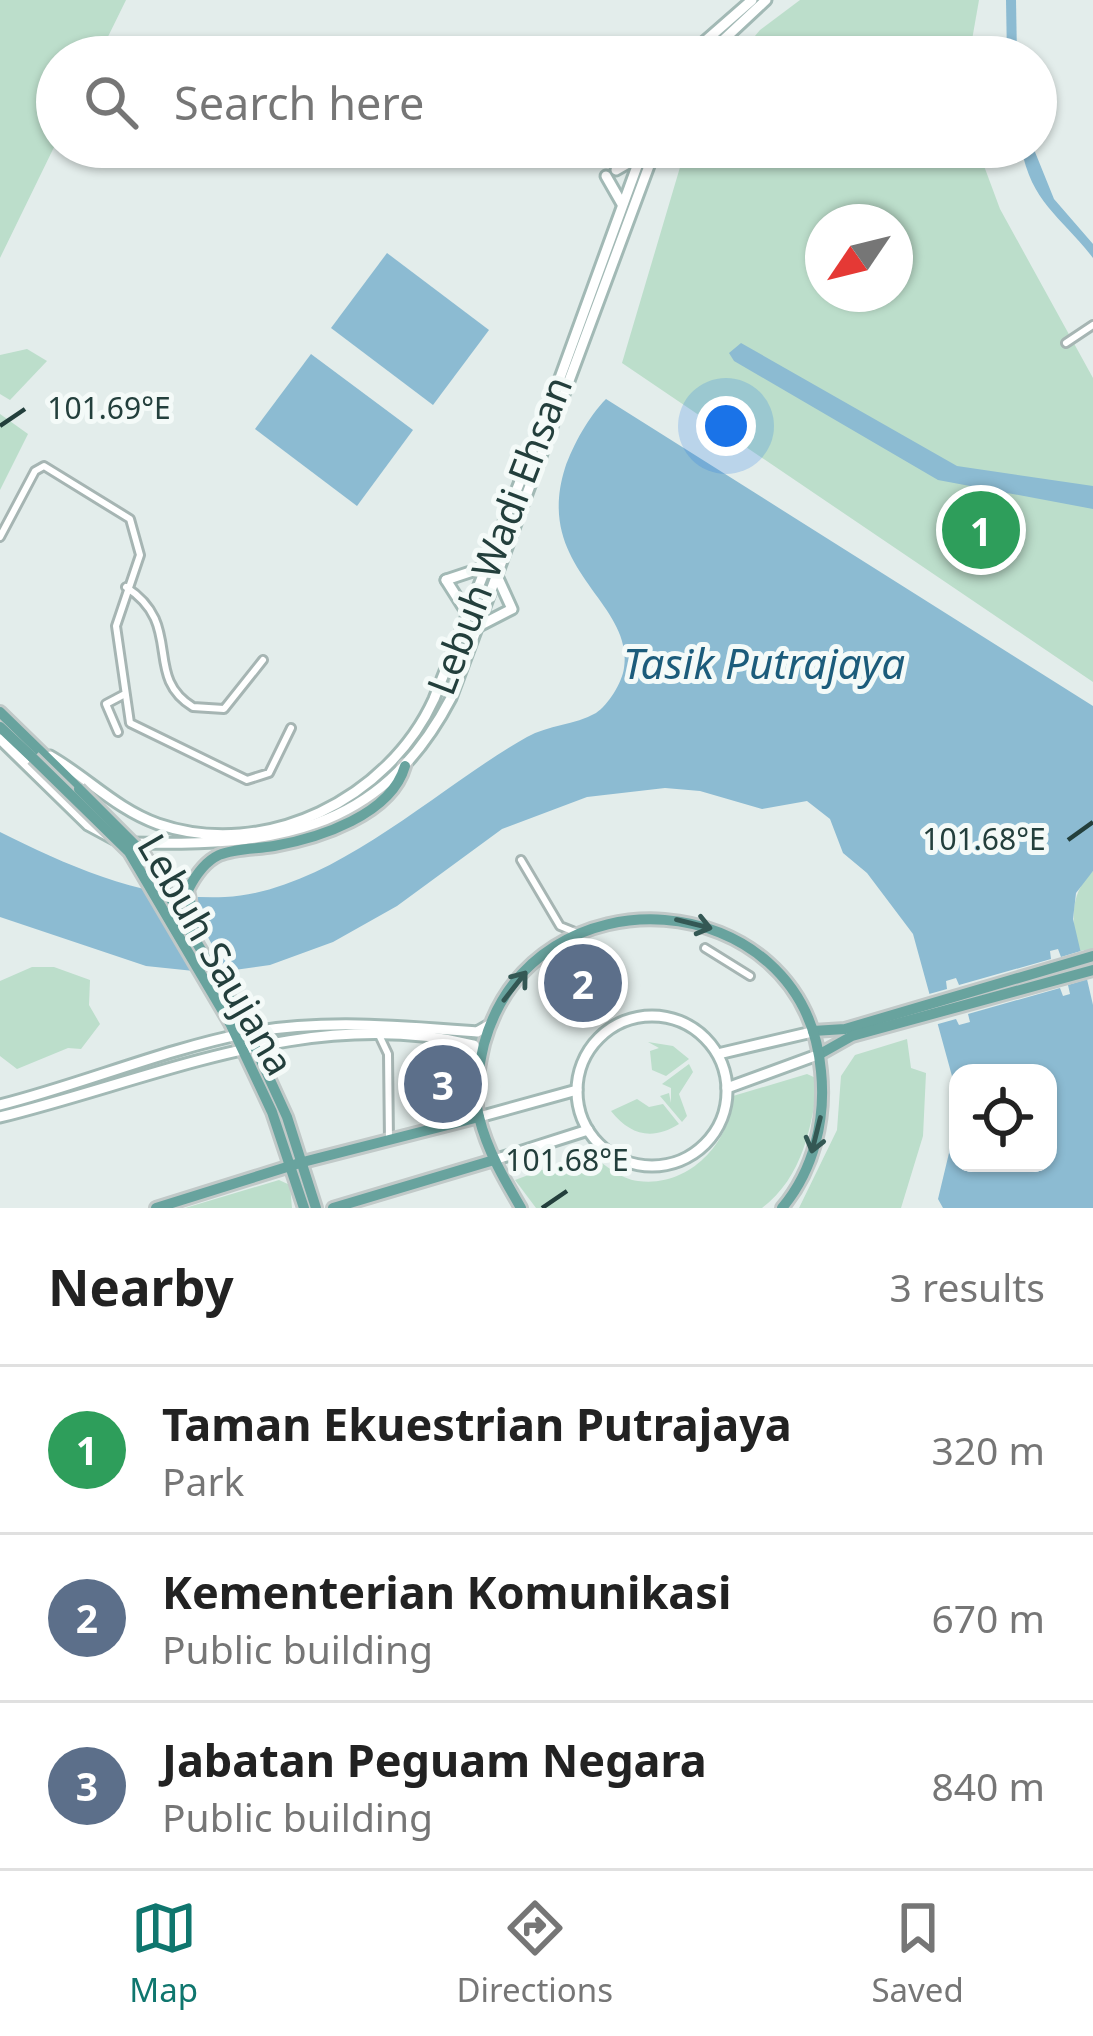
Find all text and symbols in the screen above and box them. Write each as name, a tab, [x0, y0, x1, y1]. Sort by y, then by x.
search box	[36, 36, 1057, 168]
icon: search	[78, 69, 144, 135]
text: Search here	[174, 72, 424, 133]
north arrow	[805, 204, 913, 312]
street label: Lebuh Wadi Ehsan	[413, 368, 583, 702]
text: 101.69°E	[47, 387, 171, 428]
your location	[696, 396, 756, 456]
pin: 1	[942, 485, 1020, 575]
water label: Tasik Putrajaya	[623, 634, 905, 691]
text: 101.68°E	[922, 818, 1046, 859]
street label: Lebuh Saujana	[127, 824, 307, 1084]
one-way arrow	[674, 914, 712, 936]
pin: 2	[544, 938, 622, 1028]
one-way arrow	[501, 971, 528, 1003]
pin: 3	[404, 1039, 482, 1129]
map controls	[949, 1064, 1057, 1172]
button: locate	[949, 1064, 1057, 1172]
one-way arrow	[804, 1115, 827, 1153]
text: 101.68°E	[505, 1139, 629, 1180]
text: Nearby	[48, 1251, 234, 1321]
text: 3 results	[890, 1260, 1045, 1313]
text: Taman Ekuestrian Putrajaya	[162, 1393, 792, 1454]
text: 1	[76, 1423, 98, 1476]
text: 320 m	[931, 1423, 1045, 1476]
text: Park	[162, 1454, 244, 1507]
text: Kementerian Komunikasi	[162, 1561, 731, 1622]
text: 2	[76, 1591, 98, 1644]
text: 670 m	[931, 1591, 1045, 1644]
text: Public building	[162, 1622, 433, 1675]
text: Jabatan Peguam Negara	[162, 1729, 707, 1790]
text: 3	[76, 1759, 98, 1812]
text: 840 m	[931, 1759, 1045, 1812]
text: Public building	[162, 1790, 433, 1843]
tab: Map	[129, 1895, 198, 2012]
tab: Directions	[456, 1895, 613, 2012]
tab: Saved	[871, 1895, 964, 2012]

